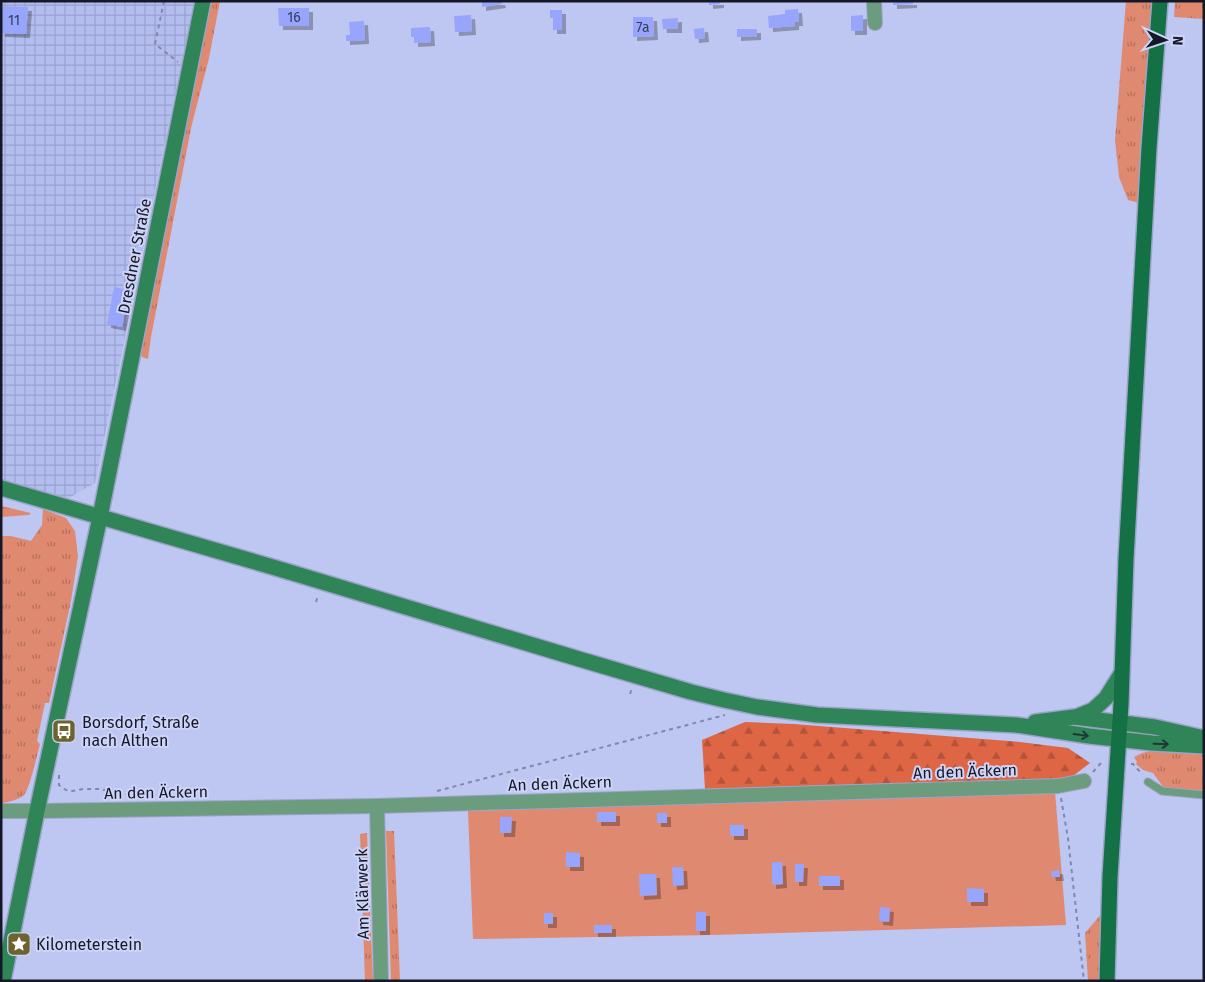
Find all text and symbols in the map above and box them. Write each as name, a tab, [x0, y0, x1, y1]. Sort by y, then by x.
house number: 16	[287, 9, 301, 26]
house number: 11	[8, 12, 20, 29]
north arrow	[1140, 15, 1190, 65]
house number: 7a	[636, 19, 650, 36]
text: N	[1169, 36, 1186, 46]
street label: Dresdner Straße	[114, 197, 155, 315]
place label: Borsdorf, Straße nach Althen	[82, 713, 199, 750]
bus stop icon: Borsdorf, Straße nach Althen	[51, 718, 77, 744]
one-way arrow	[1073, 730, 1089, 740]
one-way arrow	[1152, 739, 1169, 749]
street label: An den Äckern	[913, 760, 1017, 783]
street label: An den Äckern	[508, 772, 612, 795]
street label: An den Äckern	[104, 782, 208, 803]
street label: Am Klärwerk	[352, 848, 373, 939]
place icon: Kilometerstein	[6, 931, 32, 957]
place label: Kilometerstein	[36, 935, 142, 954]

